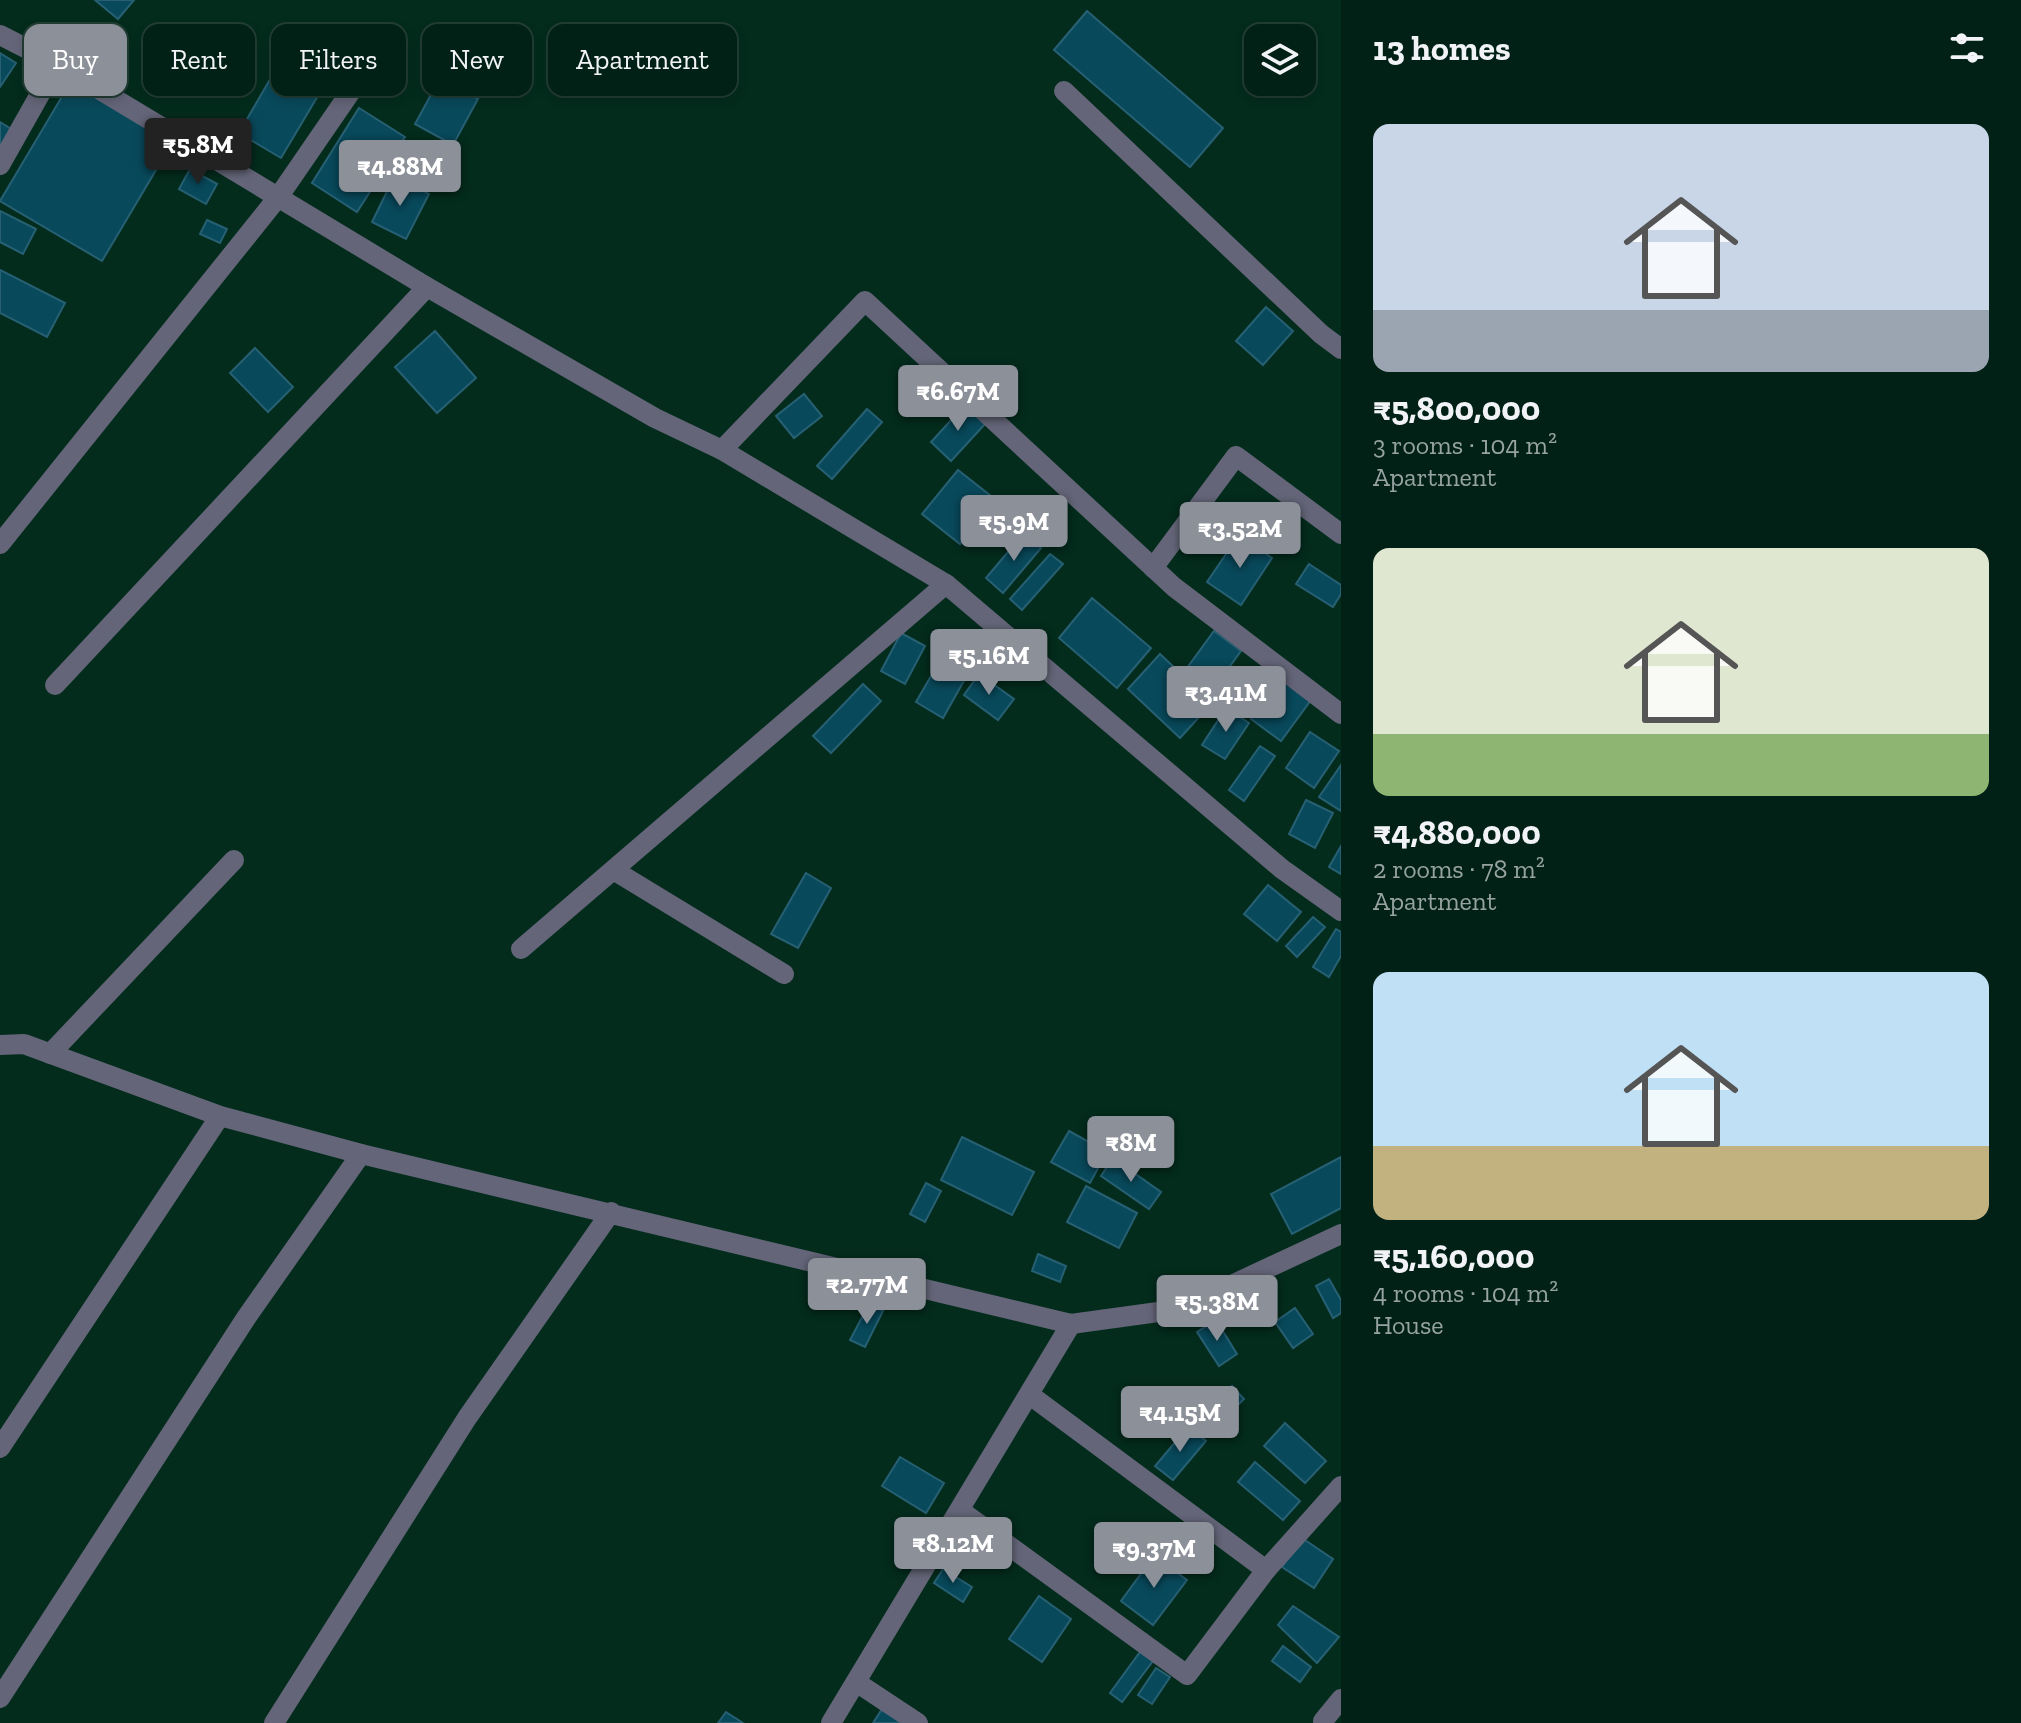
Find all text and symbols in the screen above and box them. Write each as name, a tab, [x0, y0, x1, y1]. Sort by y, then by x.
chip: Buy	[24, 24, 127, 96]
chip: Rent	[143, 24, 255, 96]
chip: Filters	[271, 24, 406, 96]
chip: New	[422, 24, 532, 96]
chip: Apartment	[548, 24, 737, 96]
map controls	[1244, 24, 1316, 96]
button: layers	[1244, 24, 1316, 96]
icon: filters	[1945, 26, 1989, 70]
text: 13 homes	[1373, 28, 1511, 69]
pin: ₹5.8M	[142, 118, 254, 186]
text: ₹5.8M	[163, 128, 233, 160]
pin: ₹4.88M	[335, 140, 465, 208]
text: ₹4.88M	[357, 150, 443, 182]
icon: home	[1609, 176, 1753, 320]
pin: ₹6.67M	[893, 365, 1023, 433]
text: ₹6.67M	[916, 375, 1000, 407]
text: ₹5,800,000	[1373, 388, 1540, 429]
text: 3 rooms · 104 m²	[1373, 429, 1557, 461]
text: Apartment	[1373, 461, 1496, 493]
pin: ₹5.9M	[958, 495, 1070, 563]
pin: ₹3.52M	[1175, 502, 1305, 570]
text: ₹5.9M	[979, 505, 1049, 537]
text: ₹3.52M	[1198, 512, 1282, 544]
icon: home	[1609, 600, 1753, 744]
pin: ₹5.16M	[924, 629, 1054, 697]
text: ₹5.16M	[948, 639, 1030, 671]
pin: ₹3.41M	[1161, 666, 1291, 734]
text: ₹3.41M	[1185, 676, 1267, 708]
text: ₹4,880,000	[1373, 812, 1541, 853]
text: 2 rooms · 78 m²	[1373, 853, 1545, 885]
text: Apartment	[1373, 885, 1496, 917]
icon: home	[1609, 1024, 1753, 1168]
pin: ₹8M	[1092, 1116, 1170, 1184]
text: ₹8M	[1105, 1126, 1157, 1158]
text: ₹5,160,000	[1373, 1236, 1534, 1277]
pin: ₹2.77M	[802, 1258, 932, 1326]
text: ₹2.77M	[826, 1268, 908, 1300]
pin: ₹5.38M	[1152, 1275, 1282, 1343]
text: 4 rooms · 104 m²	[1373, 1277, 1558, 1309]
text: ₹5.38M	[1175, 1285, 1259, 1317]
text: House	[1373, 1309, 1444, 1341]
pin: ₹4.15M	[1115, 1386, 1245, 1454]
text: ₹4.15M	[1139, 1396, 1221, 1428]
pin: ₹8.12M	[888, 1517, 1018, 1585]
pin: ₹9.37M	[1089, 1522, 1219, 1590]
text: ₹8.12M	[912, 1527, 994, 1559]
text: ₹9.37M	[1112, 1532, 1196, 1564]

